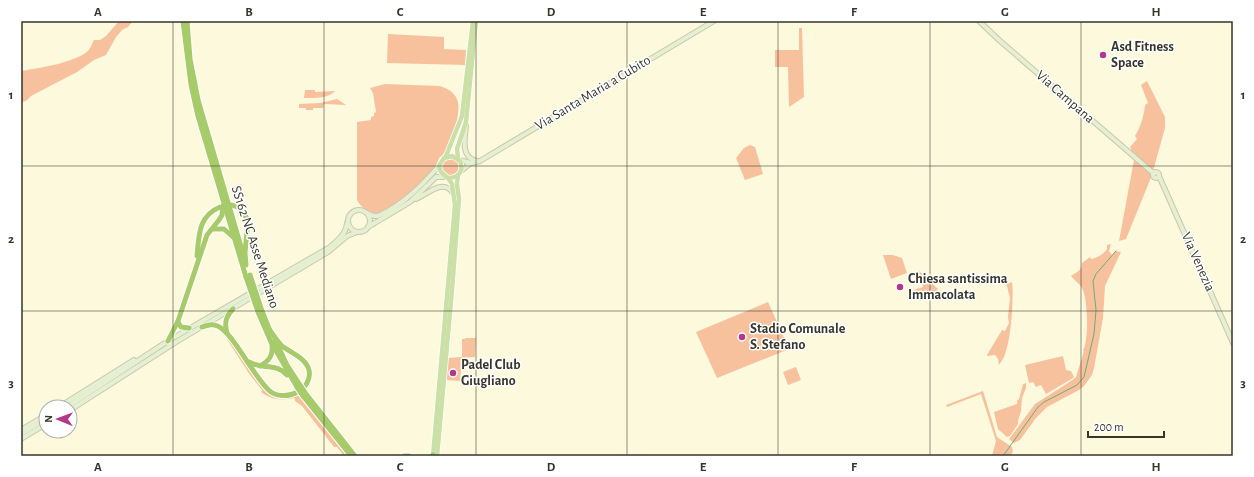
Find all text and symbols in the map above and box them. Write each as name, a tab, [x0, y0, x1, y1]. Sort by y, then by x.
text: A	[94, 6, 102, 19]
text: B	[245, 6, 253, 19]
text: C	[397, 6, 404, 19]
text: D	[547, 6, 556, 19]
text: E	[700, 6, 707, 19]
text: F	[851, 6, 858, 19]
text: G	[1001, 6, 1009, 19]
text: H	[1151, 6, 1161, 19]
place label: Asd Fitness Space	[1111, 40, 1174, 70]
marker: Asd Fitness Space	[1098, 50, 1108, 60]
street label: Via Santa Maria a Cubito	[533, 53, 653, 133]
street label: Via Campana	[1033, 68, 1097, 126]
text: 1	[9, 89, 13, 102]
text: 1	[1241, 89, 1245, 102]
street label: SS162 NC Asse Mediano	[229, 184, 281, 310]
street label: Via Venezia	[1179, 230, 1217, 294]
text: 2	[8, 233, 14, 246]
text: 2	[1240, 233, 1246, 246]
place label: Chiesa santissima Immacolata	[908, 272, 1008, 302]
marker: Chiesa santissima Immacolata	[895, 282, 905, 292]
place label: Stadio Comunale S. Stefano	[750, 322, 846, 352]
marker: Stadio Comunale S. Stefano	[737, 332, 747, 342]
place label: Padel Club Giugliano	[461, 358, 520, 388]
marker: Padel Club Giugliano	[448, 368, 458, 378]
text: 3	[8, 377, 14, 390]
text: 3	[1240, 377, 1246, 390]
north arrow	[38, 399, 78, 439]
scale bar	[1088, 413, 1164, 439]
text: N	[43, 415, 54, 423]
text: 200 m	[1094, 421, 1124, 433]
text: A	[94, 461, 102, 474]
text: B	[245, 461, 253, 474]
text: C	[397, 461, 404, 474]
text: D	[547, 461, 556, 474]
text: E	[700, 461, 707, 474]
text: F	[851, 461, 858, 474]
text: G	[1001, 461, 1009, 474]
text: H	[1151, 461, 1161, 474]

